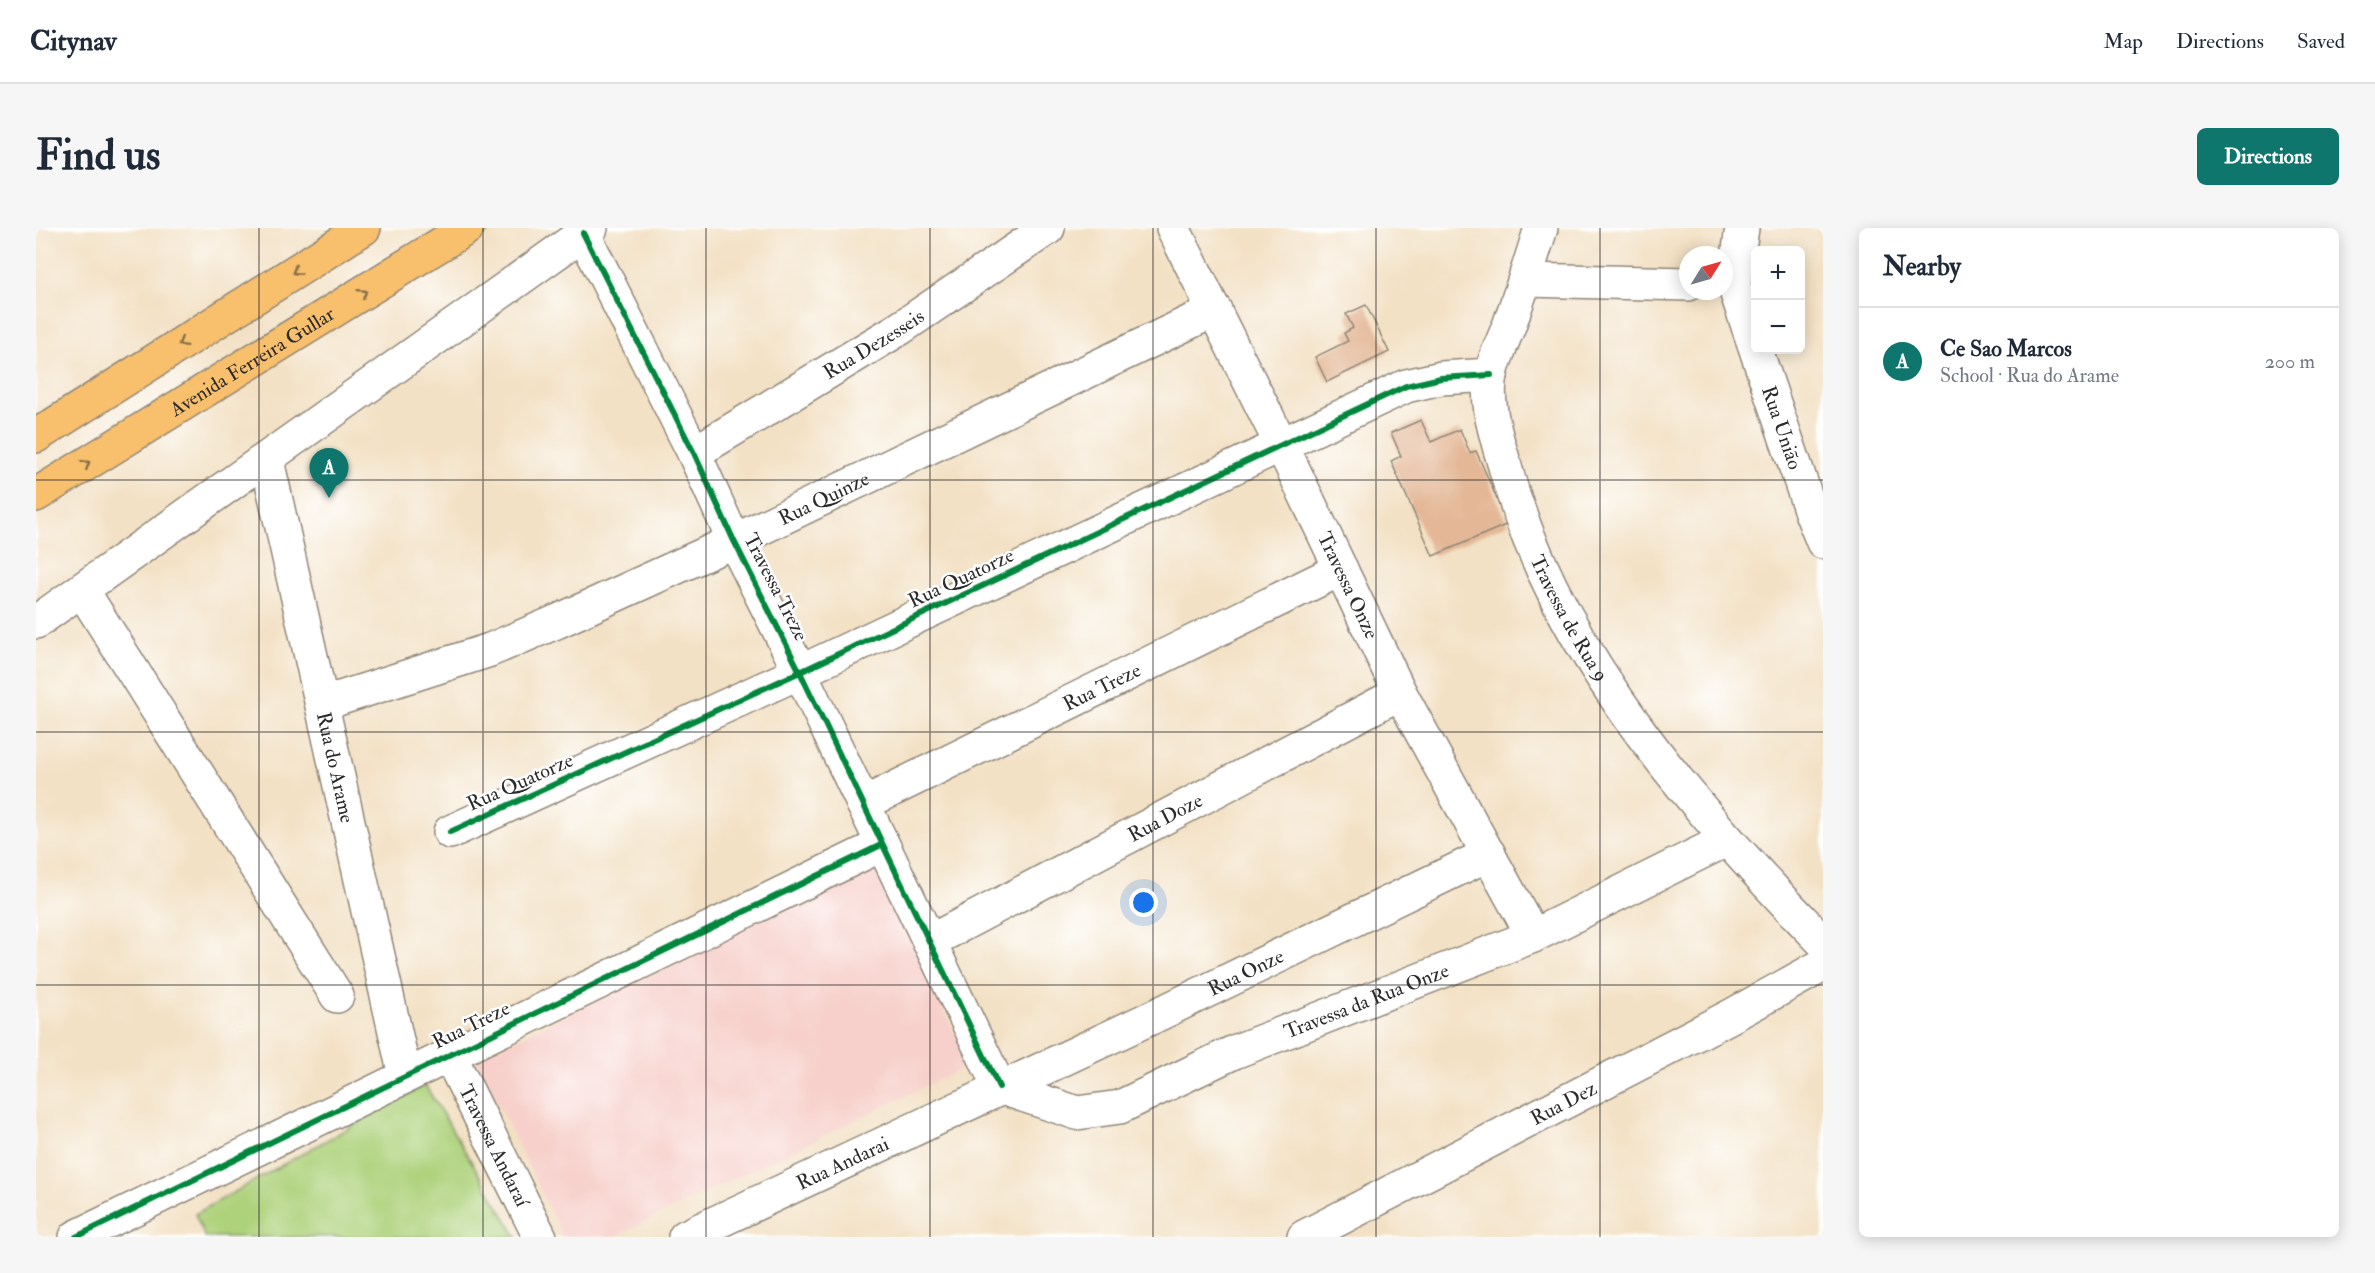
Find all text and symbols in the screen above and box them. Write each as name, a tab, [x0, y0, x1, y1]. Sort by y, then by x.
text: Citynav	[30, 24, 117, 59]
text: Map	[2103, 28, 2143, 55]
text: Directions	[2176, 28, 2264, 55]
text: Saved	[2297, 28, 2345, 55]
button: Directions	[2197, 128, 2339, 185]
text: Find us	[36, 130, 160, 182]
north arrow	[1679, 246, 1733, 300]
map controls	[1751, 246, 1805, 354]
button: +	[1751, 246, 1805, 300]
text: Nearby	[1883, 251, 1961, 283]
one-way arrow	[292, 263, 303, 274]
one-way arrow	[357, 288, 367, 300]
button: −	[1751, 300, 1805, 354]
street label: Avenida Ferreira Gullar	[164, 301, 339, 422]
street label: Rua Dezesseis	[818, 303, 929, 384]
text: Ce Sao Marcos	[1940, 335, 2072, 363]
one-way arrow	[178, 336, 189, 347]
text: A	[1896, 349, 1909, 374]
text: 200 m	[2265, 349, 2315, 374]
text: School · Rua do Arame	[1940, 363, 2119, 388]
street label: Rua União	[1757, 382, 1808, 473]
pin: A	[310, 448, 348, 498]
one-way arrow	[80, 460, 90, 472]
street label: Rua Quinze	[774, 466, 873, 530]
street label: Travessa Onze	[1312, 528, 1385, 643]
street label: Travessa Treze	[738, 529, 814, 645]
street label: Rua Quatorze	[904, 543, 1018, 613]
street label: Travessa de Rua 9	[1525, 551, 1614, 686]
street label: Rua Treze	[1059, 657, 1145, 716]
street label: Rua do Arame	[311, 710, 360, 825]
street label: Rua Quatorze	[463, 747, 577, 817]
street label: Rua Doze	[1123, 787, 1207, 847]
your location	[1129, 888, 1158, 917]
street label: Rua Onze	[1203, 943, 1288, 1001]
street label: Travessa da Rua Onze	[1280, 957, 1452, 1044]
street label: Rua Treze	[428, 995, 514, 1055]
street label: Rua Dez	[1526, 1075, 1601, 1130]
street label: Travessa Andaraí	[454, 1080, 536, 1212]
street label: Rua Andarai	[792, 1131, 893, 1195]

